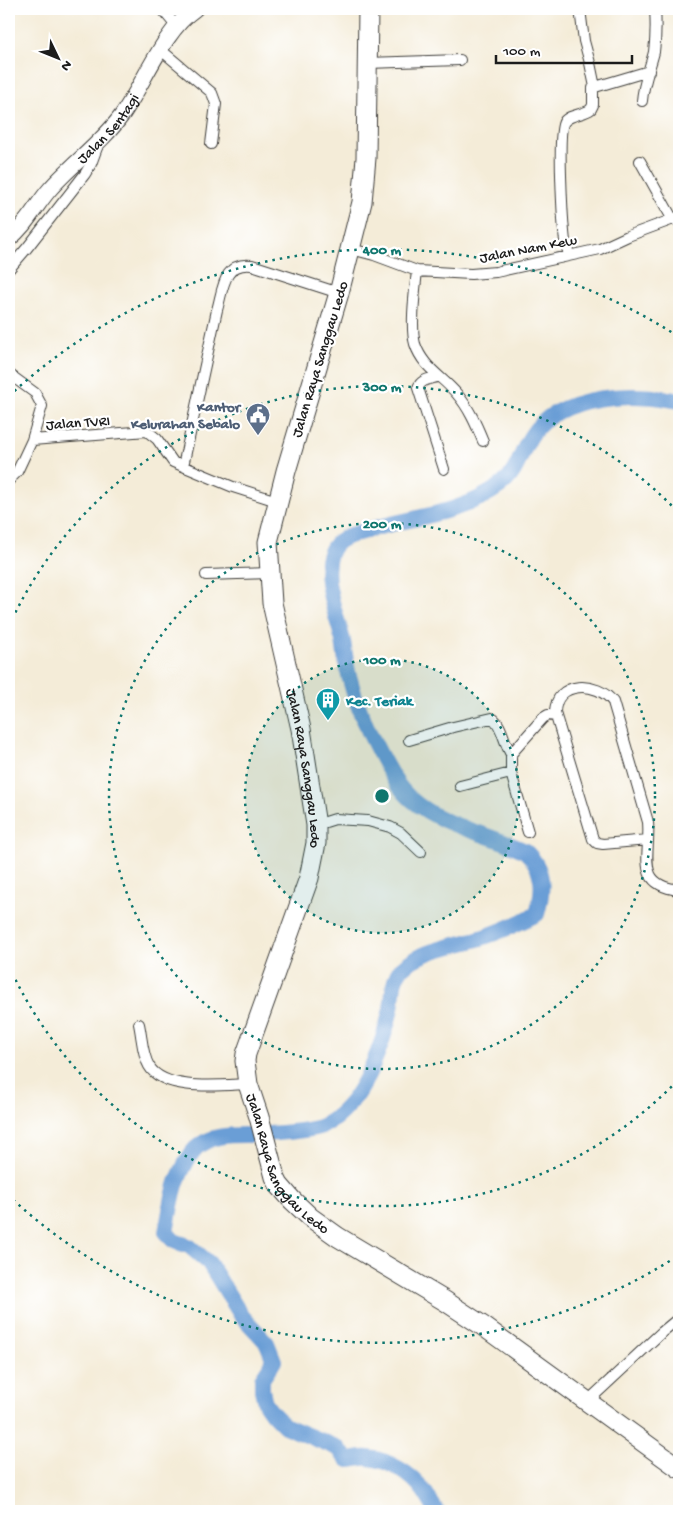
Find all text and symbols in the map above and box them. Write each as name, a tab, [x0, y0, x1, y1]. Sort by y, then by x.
north arrow	[32, 32, 82, 82]
scale bar	[496, 32, 632, 64]
text: 100 m	[502, 43, 541, 61]
text: N	[56, 56, 75, 74]
street label: Jalan Sentagi	[74, 91, 144, 168]
street label: Jalan Nam Kew	[478, 232, 579, 268]
text: 400 m	[362, 242, 402, 260]
street label: Jalan Raya Sanggau Ledo	[289, 279, 353, 440]
text: 300 m	[361, 379, 402, 397]
place label: Kantor Kelurahan Sebalo	[130, 399, 242, 434]
public building icon: Kantor Kelurahan Sebalo	[245, 402, 271, 436]
street label: Jalan TVRI	[46, 413, 111, 435]
text: 200 m	[363, 516, 402, 534]
text: 100 m	[362, 652, 401, 670]
street label: Jalan Raya Sanggau Ledo	[281, 687, 323, 850]
building icon: Kec. Teriak	[315, 687, 341, 721]
place label: Kec. Teriak	[345, 693, 415, 711]
centre of rings	[373, 787, 391, 805]
street label: Jalan Raya Sanggau Ledo	[241, 1092, 332, 1239]

